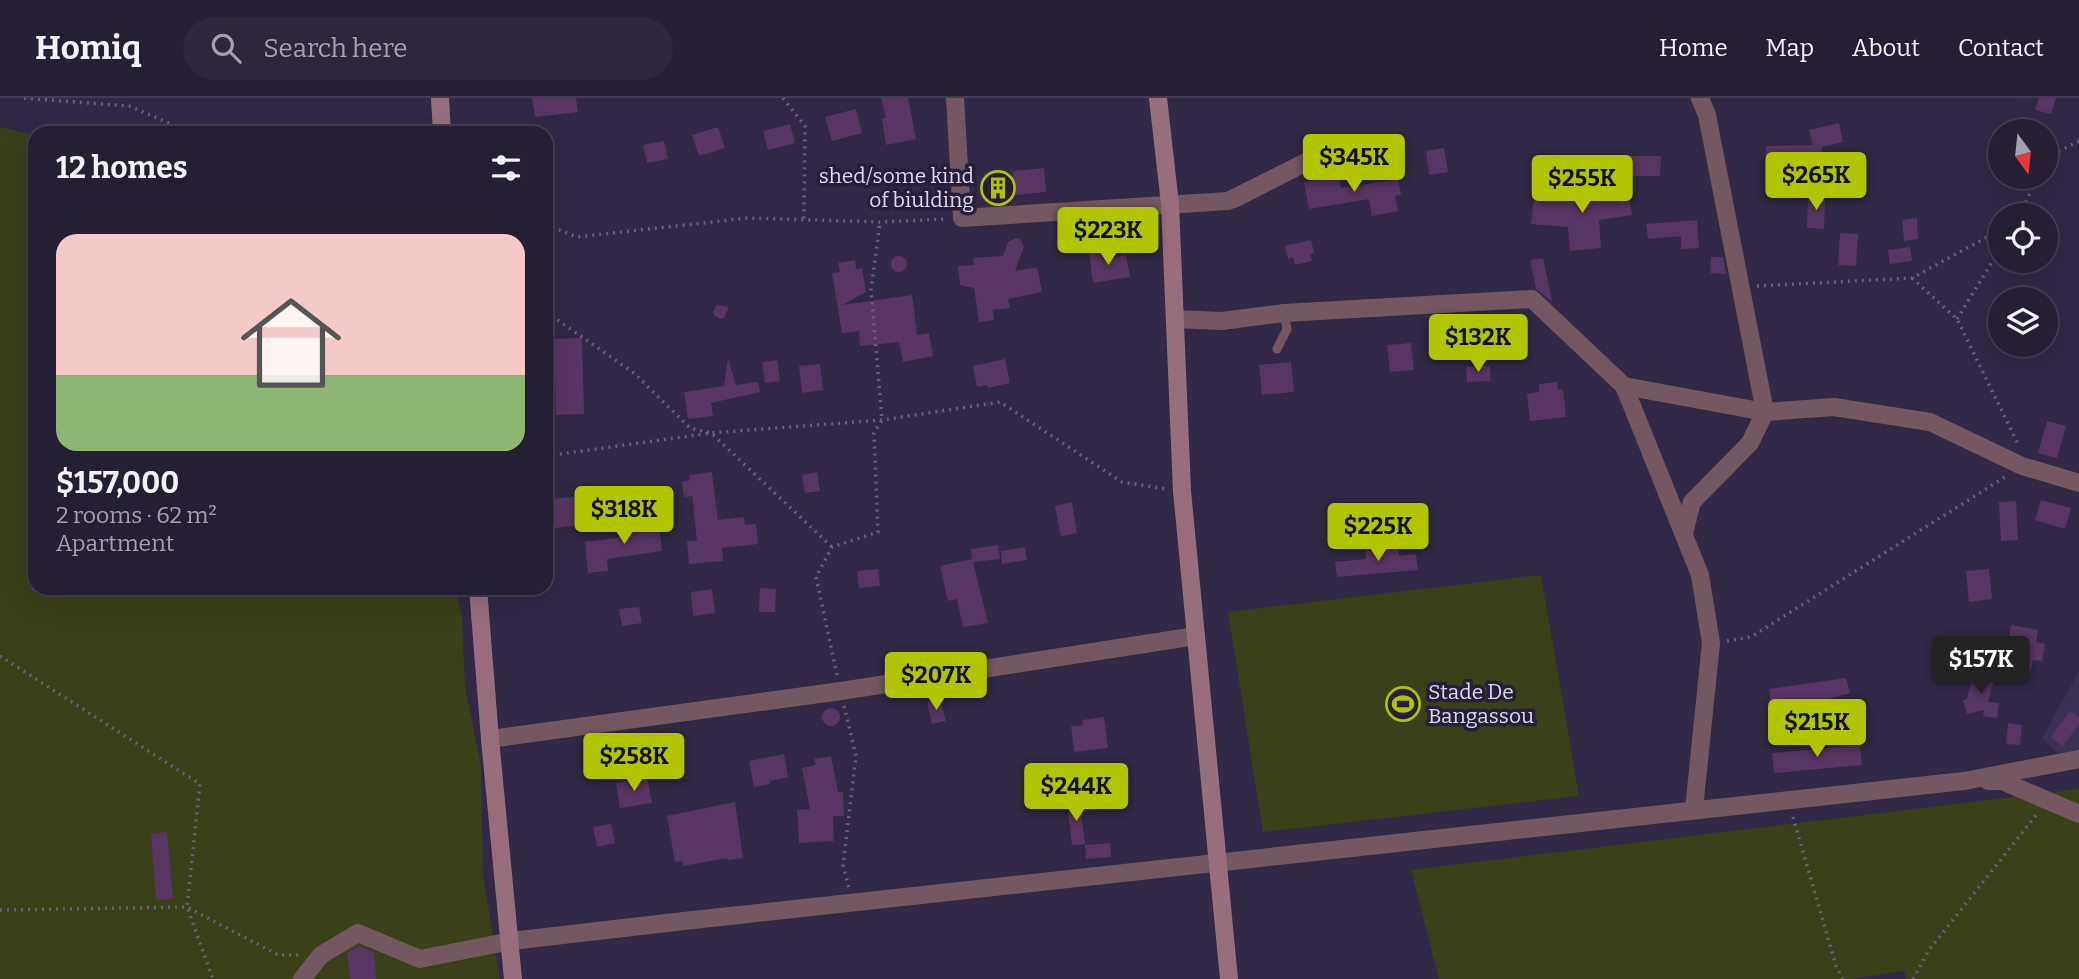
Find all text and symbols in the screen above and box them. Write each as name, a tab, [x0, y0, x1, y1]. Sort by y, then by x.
search box	[183, 17, 673, 80]
text: Homiq	[35, 28, 141, 68]
icon: search	[207, 29, 245, 67]
text: Search here	[263, 33, 408, 64]
text: Home	[1659, 34, 1728, 62]
text: Map	[1766, 34, 1814, 62]
text: About	[1852, 34, 1920, 62]
text: Contact	[1958, 34, 2044, 62]
north arrow	[1988, 119, 2058, 189]
map controls	[1988, 119, 2058, 357]
pin: $345K	[1305, 134, 1403, 194]
text: $345K	[1319, 143, 1389, 171]
icon: filters	[487, 149, 525, 187]
text: 12 homes	[56, 150, 187, 186]
pin: $265K	[1767, 152, 1865, 212]
pin: $255K	[1533, 156, 1631, 215]
text: $265K	[1781, 161, 1851, 189]
place label: shed/some kind of biulding	[819, 163, 974, 213]
text: $255K	[1548, 164, 1616, 192]
building icon: shed/some kind of biulding	[979, 169, 1017, 207]
button: locate	[1988, 203, 2058, 273]
pin: $223K	[1059, 208, 1157, 267]
text: $223K	[1073, 216, 1143, 244]
icon: home	[228, 280, 354, 406]
button: layers	[1988, 287, 2058, 357]
pin: $132K	[1429, 314, 1527, 374]
text: $132K	[1445, 323, 1511, 351]
text: $157,000	[56, 465, 179, 501]
pin: $318K	[575, 486, 673, 546]
text: $318K	[591, 495, 657, 523]
text: 2 rooms · 62 m²	[56, 501, 217, 529]
pin: $225K	[1329, 504, 1427, 563]
text: $225K	[1344, 512, 1412, 540]
text: Apartment	[56, 529, 174, 557]
pin: $157K	[1932, 636, 2030, 696]
text: $157K	[1949, 645, 2013, 673]
pin: $207K	[887, 652, 985, 712]
text: $207K	[901, 661, 971, 689]
place label: Stade De Bangassou	[1428, 679, 1534, 729]
sports icon: Stade De Bangassou	[1384, 685, 1422, 723]
pin: $215K	[1768, 700, 1866, 759]
text: $215K	[1784, 708, 1850, 736]
pin: $258K	[585, 734, 683, 793]
text: $258K	[599, 742, 669, 770]
pin: $244K	[1027, 764, 1125, 823]
text: $244K	[1040, 772, 1112, 800]

